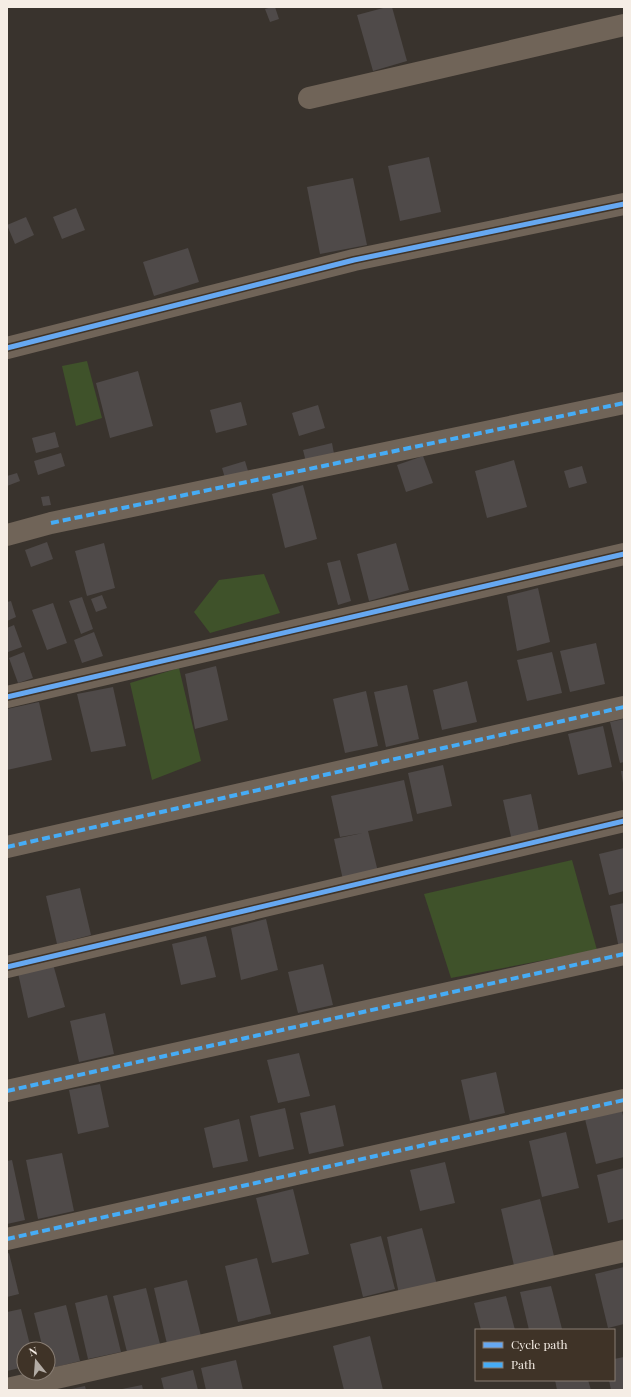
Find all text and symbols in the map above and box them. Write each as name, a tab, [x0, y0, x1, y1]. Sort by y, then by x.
legend	[475, 1329, 615, 1381]
text: Cycle path	[511, 1336, 568, 1352]
north arrow	[16, 1341, 56, 1381]
text: N	[27, 1343, 39, 1359]
text: Path	[511, 1356, 535, 1372]

